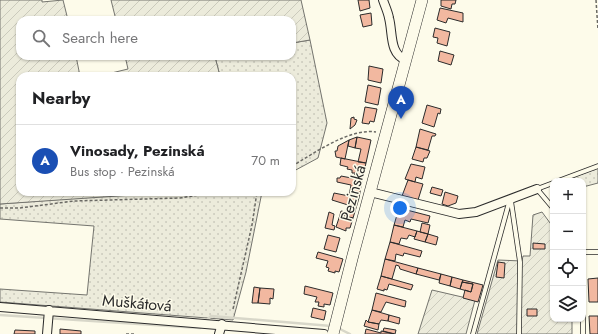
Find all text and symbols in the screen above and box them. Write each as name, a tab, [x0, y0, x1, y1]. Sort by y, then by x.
search box	[16, 16, 296, 60]
icon: search	[30, 27, 52, 49]
text: Search here	[62, 27, 138, 49]
text: Nearby	[32, 86, 90, 110]
pin: A	[388, 86, 414, 119]
text: Vinosady, Pezinská	[70, 140, 205, 162]
text: A	[40, 151, 50, 170]
text: 70 m	[251, 151, 280, 170]
text: Bus stop · Pezinská	[70, 162, 174, 181]
street label: Pezinská	[334, 162, 372, 224]
map controls	[550, 178, 586, 322]
button: +	[550, 178, 586, 214]
your location	[390, 198, 410, 218]
button: −	[550, 214, 586, 250]
button: locate	[550, 250, 586, 286]
button: layers	[550, 286, 586, 322]
street label: Muškátová	[101, 289, 173, 317]

